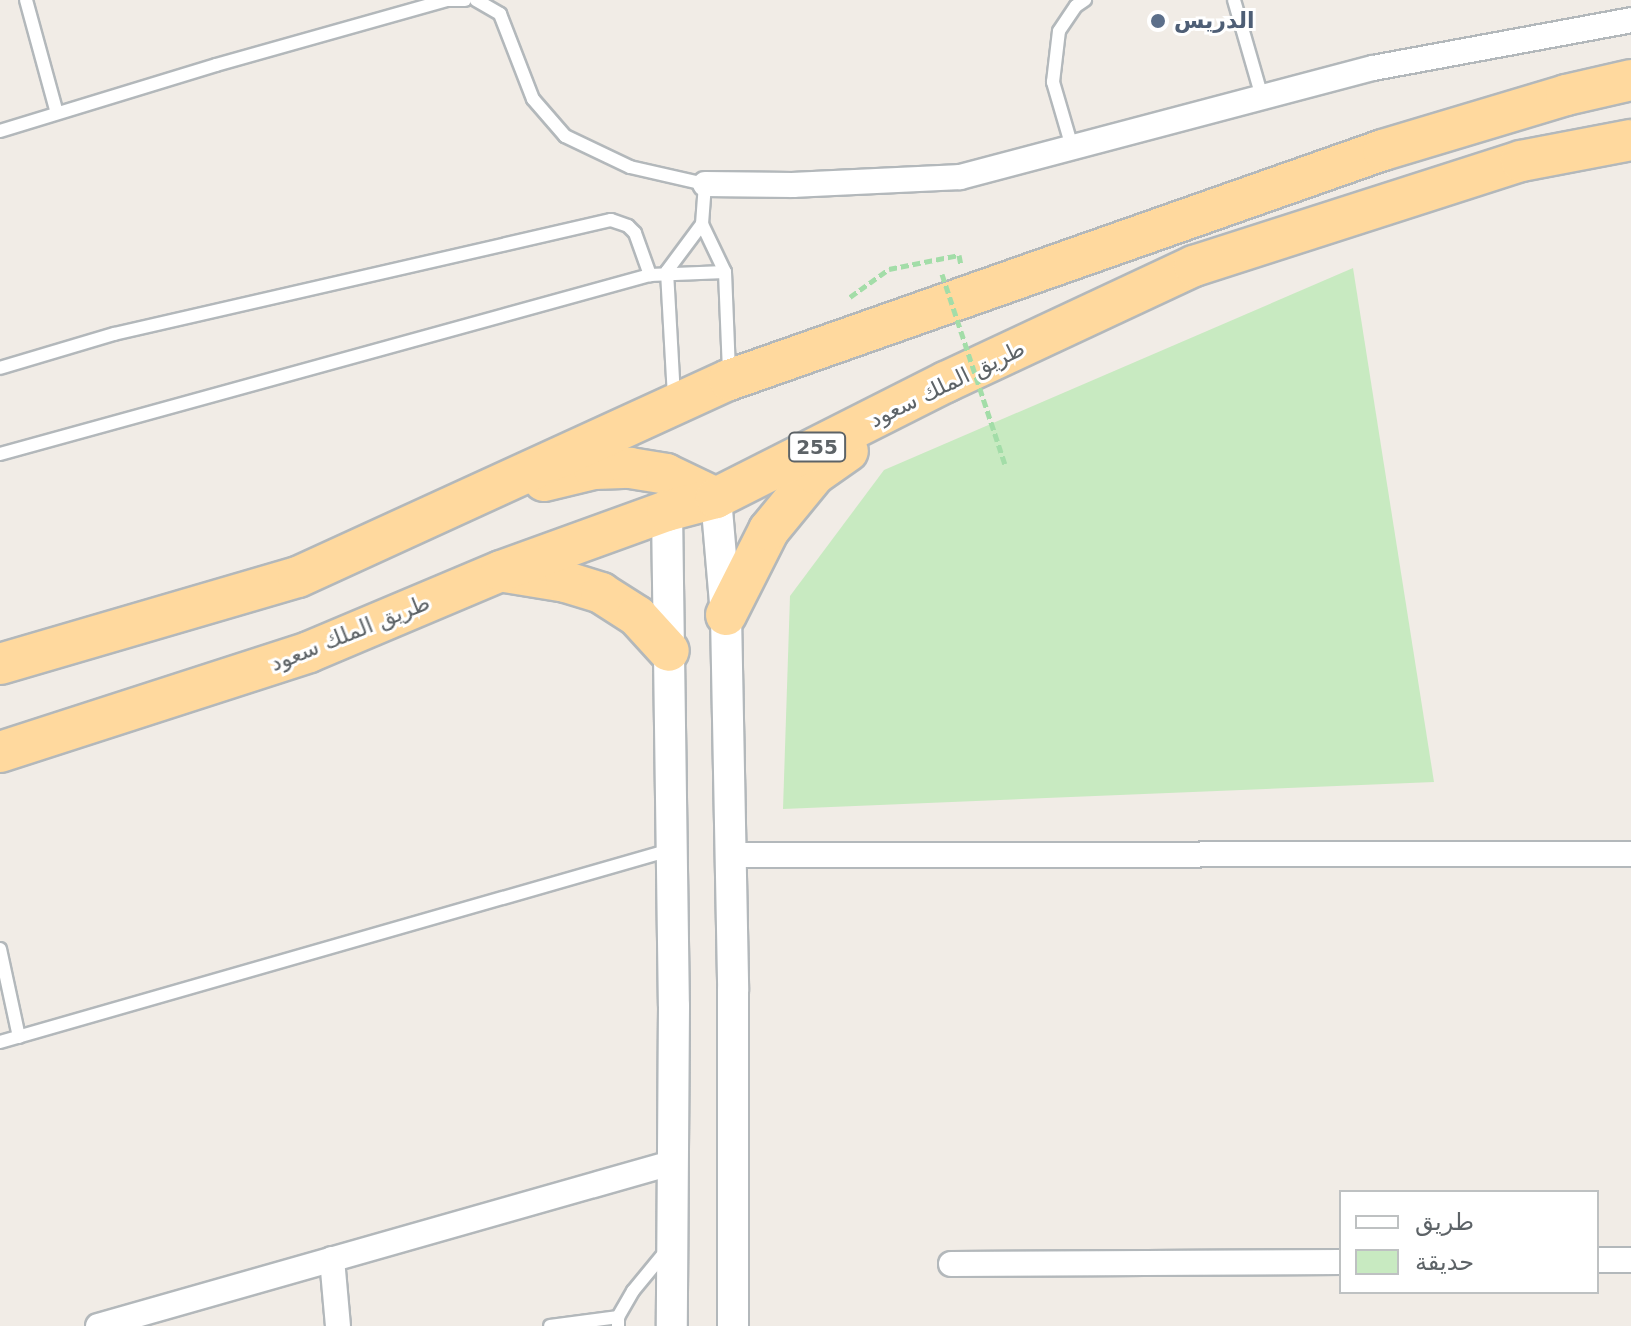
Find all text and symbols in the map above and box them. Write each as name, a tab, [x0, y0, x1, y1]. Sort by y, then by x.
place label: الدريس	[1174, 8, 1255, 34]
marker: الدريس	[1149, 12, 1167, 30]
street label: طريق الملك سعود	[865, 335, 1029, 433]
road number: 255	[787, 431, 847, 463]
street label: طريق الملك سعود	[266, 589, 434, 677]
legend	[1339, 1190, 1599, 1294]
text: طريق	[1415, 1208, 1474, 1236]
text: حديقة	[1415, 1248, 1474, 1276]

